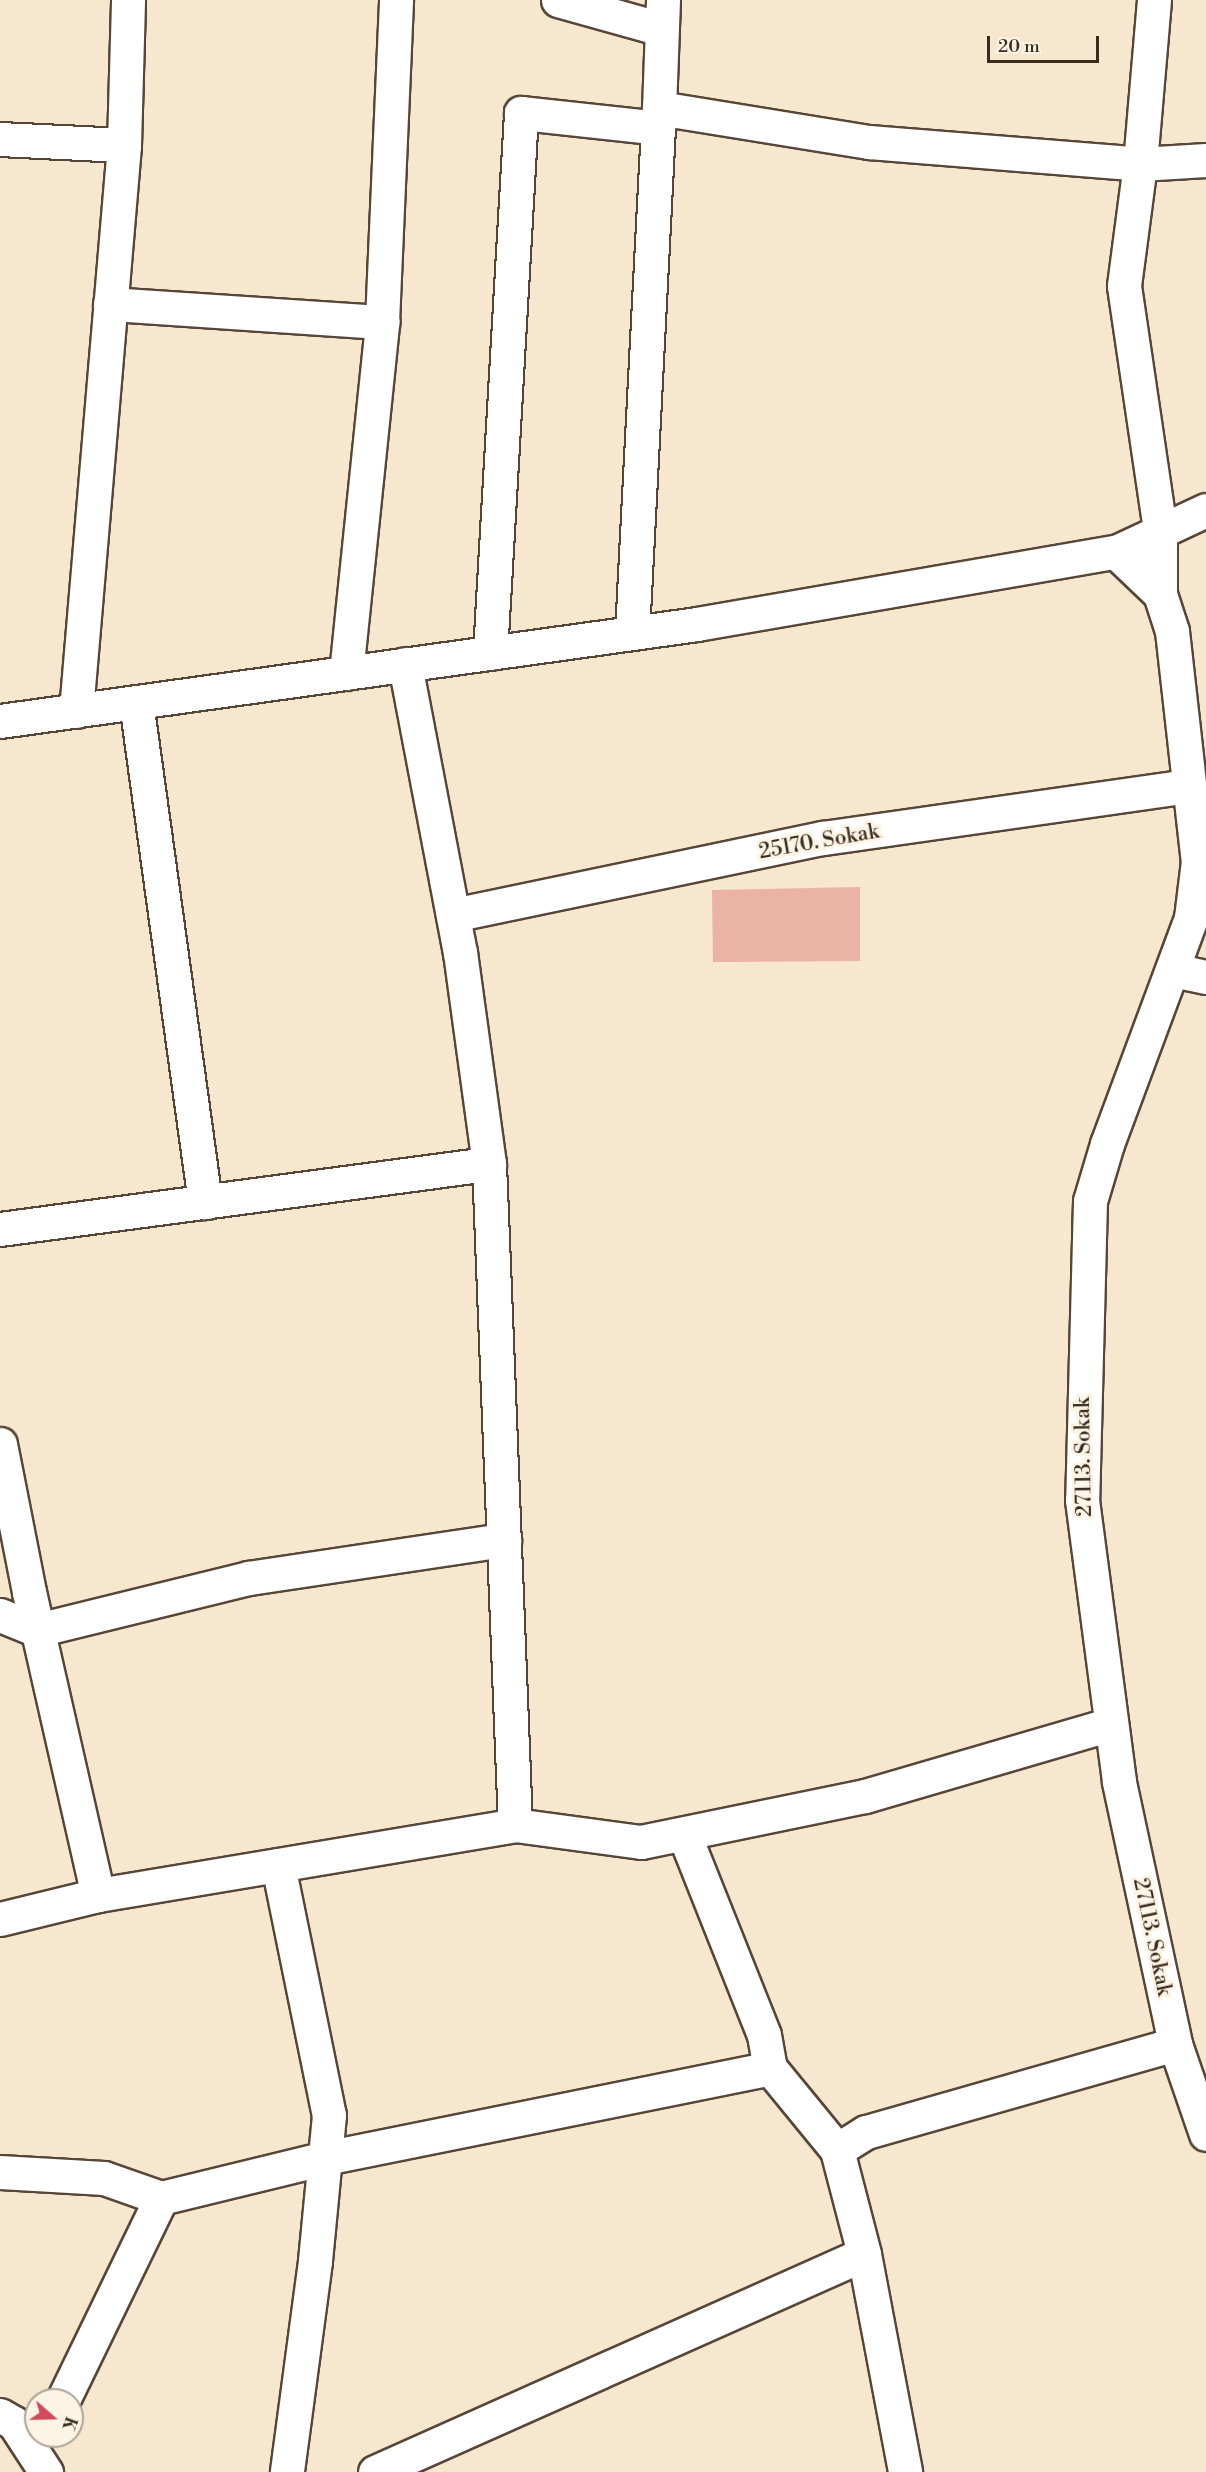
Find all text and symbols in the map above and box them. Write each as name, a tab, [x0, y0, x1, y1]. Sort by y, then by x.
scale bar	[990, 24, 1102, 62]
text: 20 m	[998, 35, 1040, 58]
street label: 25170. Sokak	[757, 819, 881, 865]
street label: 27113. Sokak	[1070, 1397, 1098, 1517]
street label: 27113. Sokak	[1127, 1876, 1177, 1998]
north arrow	[24, 2388, 84, 2448]
text: K	[57, 2414, 81, 2433]

